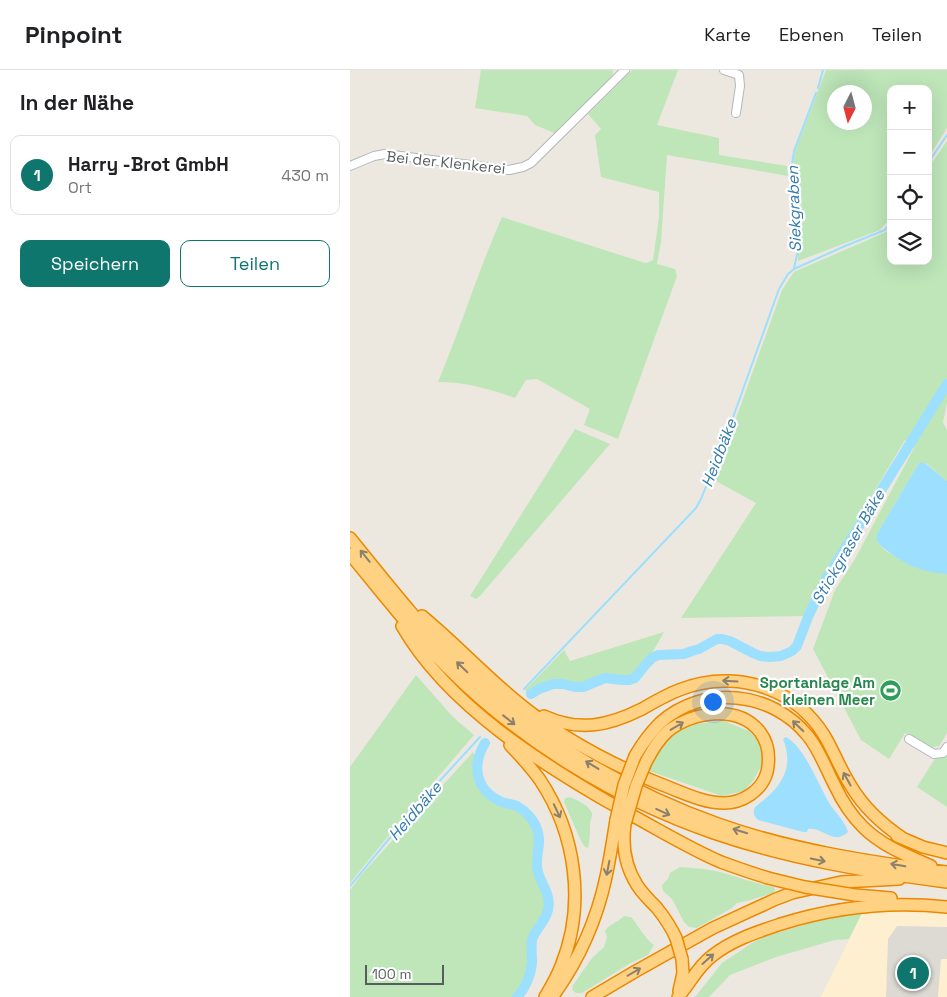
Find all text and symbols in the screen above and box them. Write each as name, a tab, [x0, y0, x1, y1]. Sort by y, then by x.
text: Pinpoint	[25, 19, 122, 50]
text: Karte	[704, 23, 751, 46]
text: Ebenen	[779, 23, 844, 46]
text: Teilen	[872, 23, 922, 46]
north arrow	[827, 85, 872, 130]
map controls	[887, 85, 932, 265]
button: +	[887, 85, 932, 130]
text: In der Nähe	[20, 89, 134, 116]
button: −	[887, 130, 932, 175]
street label: Bei der Klenkerei	[385, 146, 507, 178]
text: Harry -Brot GmbH	[68, 152, 229, 177]
water label: Siekgraben	[782, 164, 806, 252]
text: 1	[33, 165, 41, 186]
text: 430 m	[281, 165, 329, 186]
button: locate	[887, 175, 932, 220]
text: Ort	[68, 177, 92, 198]
button: layers	[887, 220, 932, 265]
button: Speichern	[20, 240, 170, 287]
button: Teilen	[180, 240, 330, 287]
water label: Heidbäke	[696, 415, 742, 490]
water label: Stickgraser Bäke	[807, 485, 890, 608]
one-way arrow	[359, 550, 370, 563]
one-way arrow	[456, 661, 469, 673]
place label: Sportanlage Am kleinen Meer	[760, 673, 875, 709]
one-way arrow	[723, 676, 739, 685]
sports icon: Sportanlage Am kleinen Meer	[879, 679, 903, 703]
your location	[700, 689, 726, 715]
one-way arrow	[502, 715, 515, 726]
one-way arrow	[670, 720, 684, 730]
one-way arrow	[792, 720, 805, 732]
one-way arrow	[585, 759, 599, 769]
one-way arrow	[842, 772, 852, 787]
water label: Heidbäke	[384, 777, 447, 845]
one-way arrow	[553, 803, 562, 818]
one-way arrow	[655, 808, 670, 818]
one-way arrow	[732, 825, 748, 835]
one-way arrow	[809, 856, 825, 866]
one-way arrow	[891, 859, 907, 869]
one-way arrow	[603, 860, 612, 876]
one-way arrow	[702, 954, 715, 965]
pin: 1	[897, 954, 929, 992]
scale bar	[365, 962, 444, 985]
text: 100 m	[372, 965, 411, 983]
one-way arrow	[626, 966, 641, 976]

